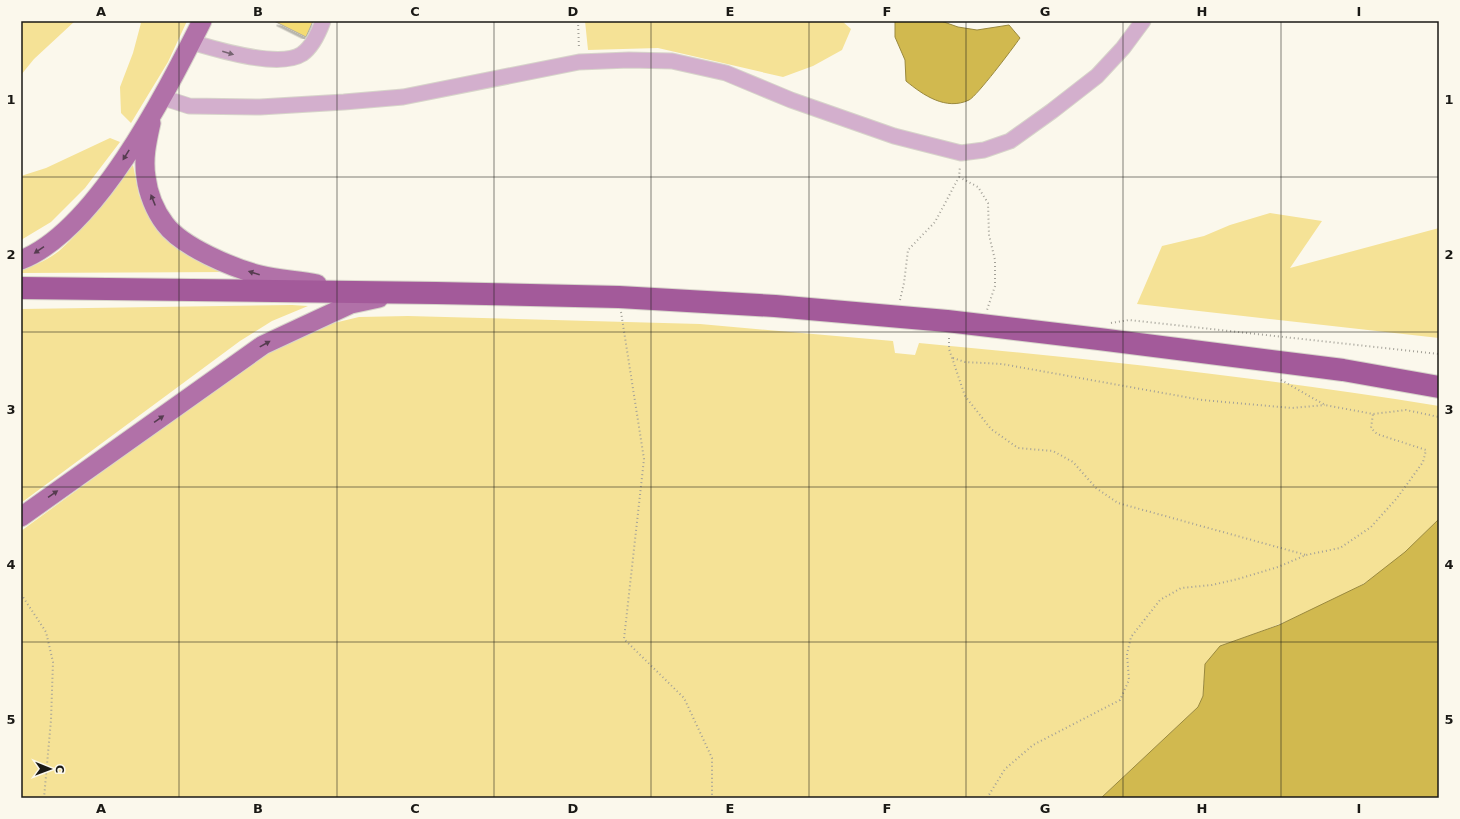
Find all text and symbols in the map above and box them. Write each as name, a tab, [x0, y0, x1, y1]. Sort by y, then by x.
text: A	[96, 4, 106, 19]
text: B	[253, 4, 263, 19]
text: C	[410, 4, 420, 19]
text: D	[568, 4, 579, 19]
text: E	[726, 4, 734, 19]
text: F	[883, 4, 891, 19]
text: G	[1040, 4, 1050, 19]
text: H	[1197, 4, 1207, 19]
text: I	[1357, 4, 1361, 19]
one-way arrow	[223, 50, 235, 56]
text: 1	[6, 92, 16, 107]
text: 1	[1444, 92, 1454, 107]
one-way arrow	[122, 150, 130, 160]
one-way arrow	[149, 194, 156, 206]
one-way arrow	[34, 246, 44, 254]
text: 2	[6, 247, 16, 262]
text: 2	[1444, 247, 1454, 262]
one-way arrow	[248, 270, 260, 276]
one-way arrow	[259, 341, 271, 348]
text: 3	[6, 402, 16, 417]
text: 3	[1444, 402, 1454, 417]
one-way arrow	[153, 415, 164, 423]
one-way arrow	[47, 490, 58, 498]
text: 4	[6, 557, 16, 572]
text: 4	[1444, 557, 1454, 572]
text: 5	[6, 712, 16, 727]
text: 5	[1444, 712, 1454, 727]
north arrow	[30, 749, 70, 789]
text: С	[53, 765, 66, 773]
text: A	[96, 801, 106, 816]
text: B	[253, 801, 263, 816]
text: C	[410, 801, 420, 816]
text: D	[568, 801, 579, 816]
text: E	[726, 801, 734, 816]
text: F	[883, 801, 891, 816]
text: G	[1040, 801, 1050, 816]
text: H	[1197, 801, 1207, 816]
text: I	[1357, 801, 1361, 816]

